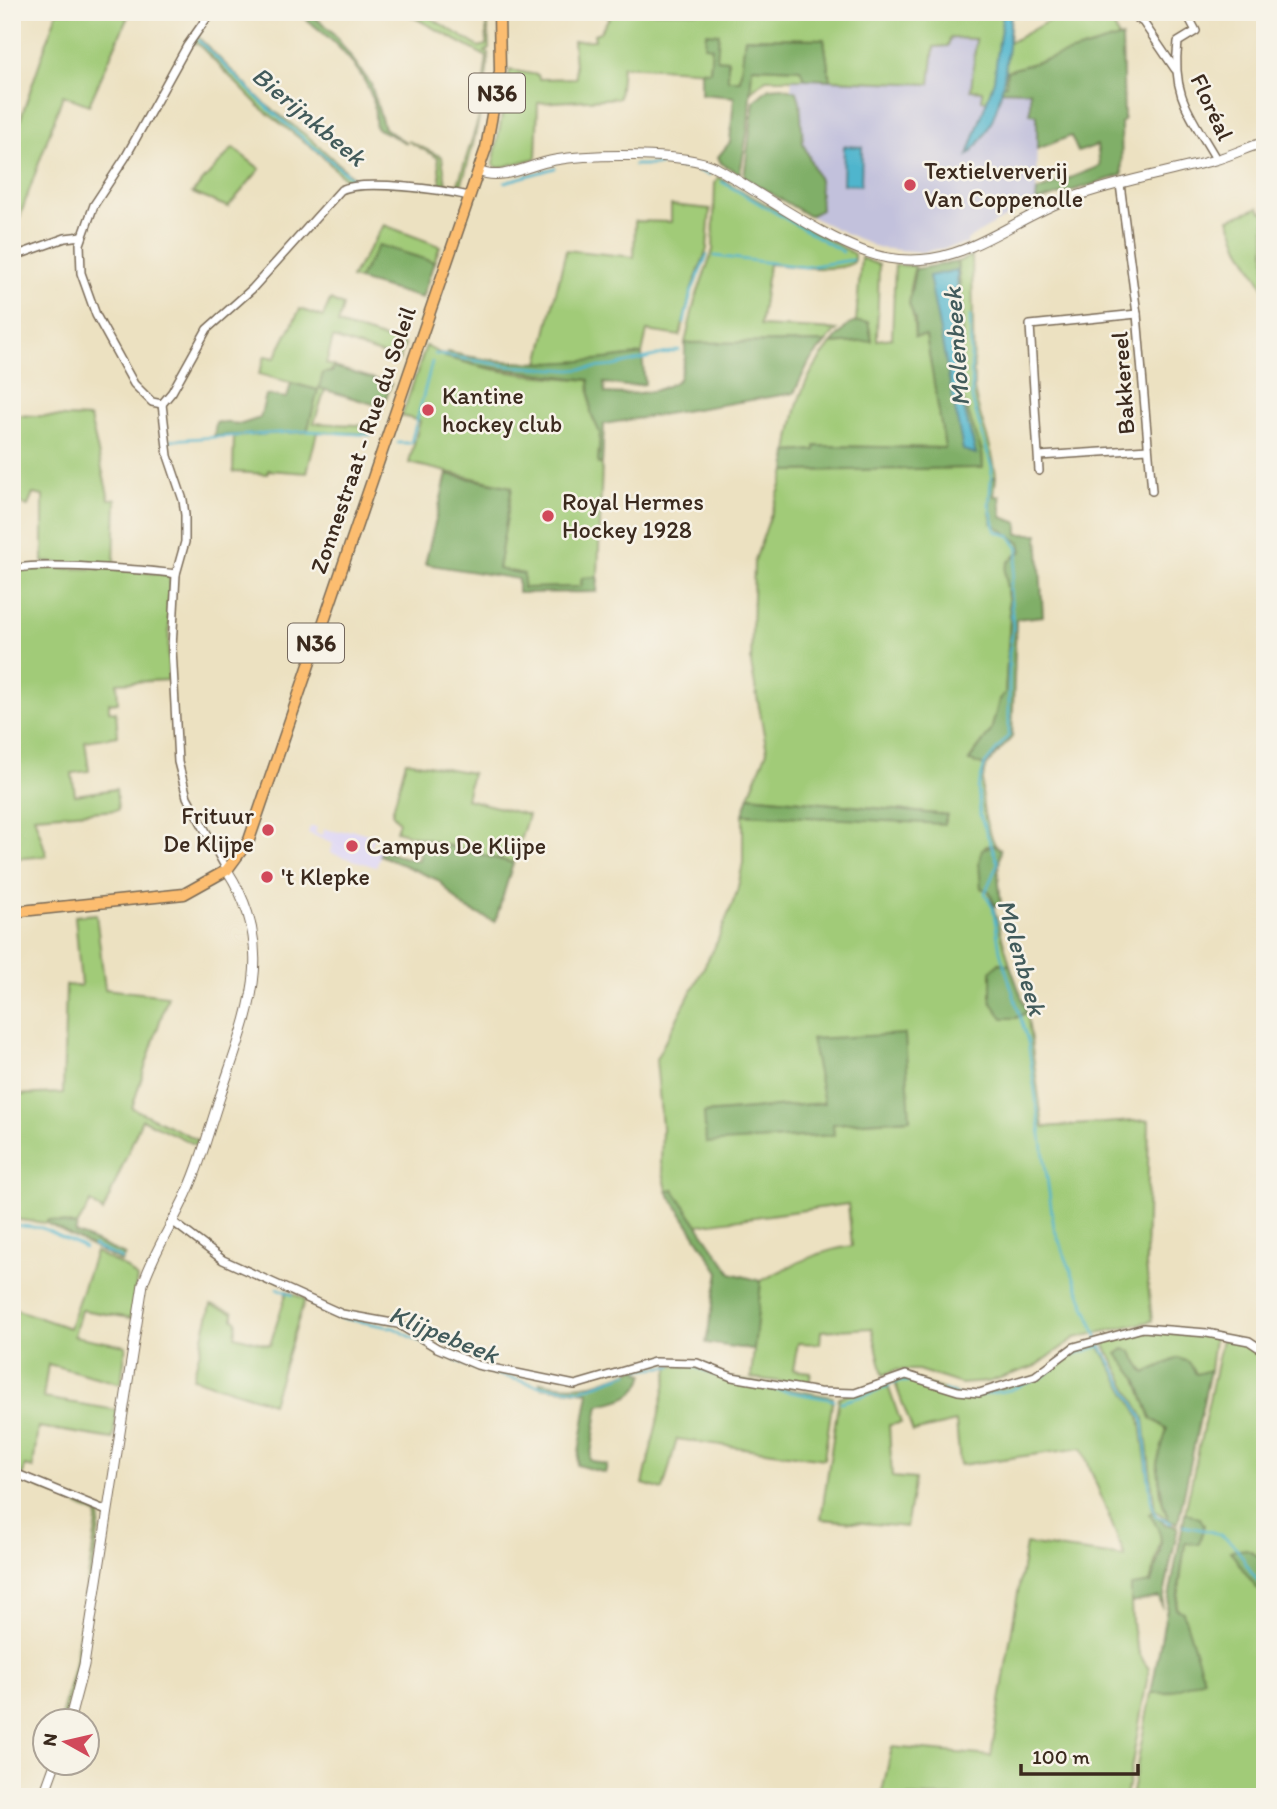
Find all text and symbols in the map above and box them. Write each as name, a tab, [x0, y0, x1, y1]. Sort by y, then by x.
water label: Bierijnkbeek	[245, 59, 374, 174]
street label: Floréal	[1184, 69, 1241, 145]
road number: N36	[469, 74, 525, 113]
place label: Textielververij Van Coppenolle	[924, 156, 1083, 213]
marker: Textielververij Van Coppenolle	[902, 177, 918, 193]
water label: Molenbeek	[936, 285, 976, 408]
street label: Zonnestraat - Rue du Soleil	[303, 302, 422, 577]
street label: Bakkereel	[1104, 330, 1141, 436]
place label: Kantine hockey club	[442, 381, 562, 438]
marker: Kantine hockey club	[420, 402, 436, 418]
place label: Royal Hermes Hockey 1928	[562, 487, 704, 544]
marker: Royal Hermes Hockey 1928	[540, 508, 556, 524]
road number: N36	[288, 624, 344, 663]
place label: Frituur De Klijpe	[163, 801, 254, 858]
marker: Frituur De Klijpe	[260, 822, 276, 838]
place label: Campus De Klijpe	[366, 831, 546, 860]
marker: Campus De Klijpe	[344, 838, 360, 854]
place label: 't Klepke	[281, 862, 370, 891]
marker: 't Klepke	[259, 869, 275, 885]
water label: Molenbeek	[990, 895, 1054, 1020]
water label: Klijpebeek	[385, 1298, 505, 1371]
north arrow	[32, 1708, 102, 1778]
text: N	[37, 1732, 62, 1748]
scale bar	[1021, 1732, 1139, 1776]
text: 100 m	[1032, 1744, 1090, 1769]

